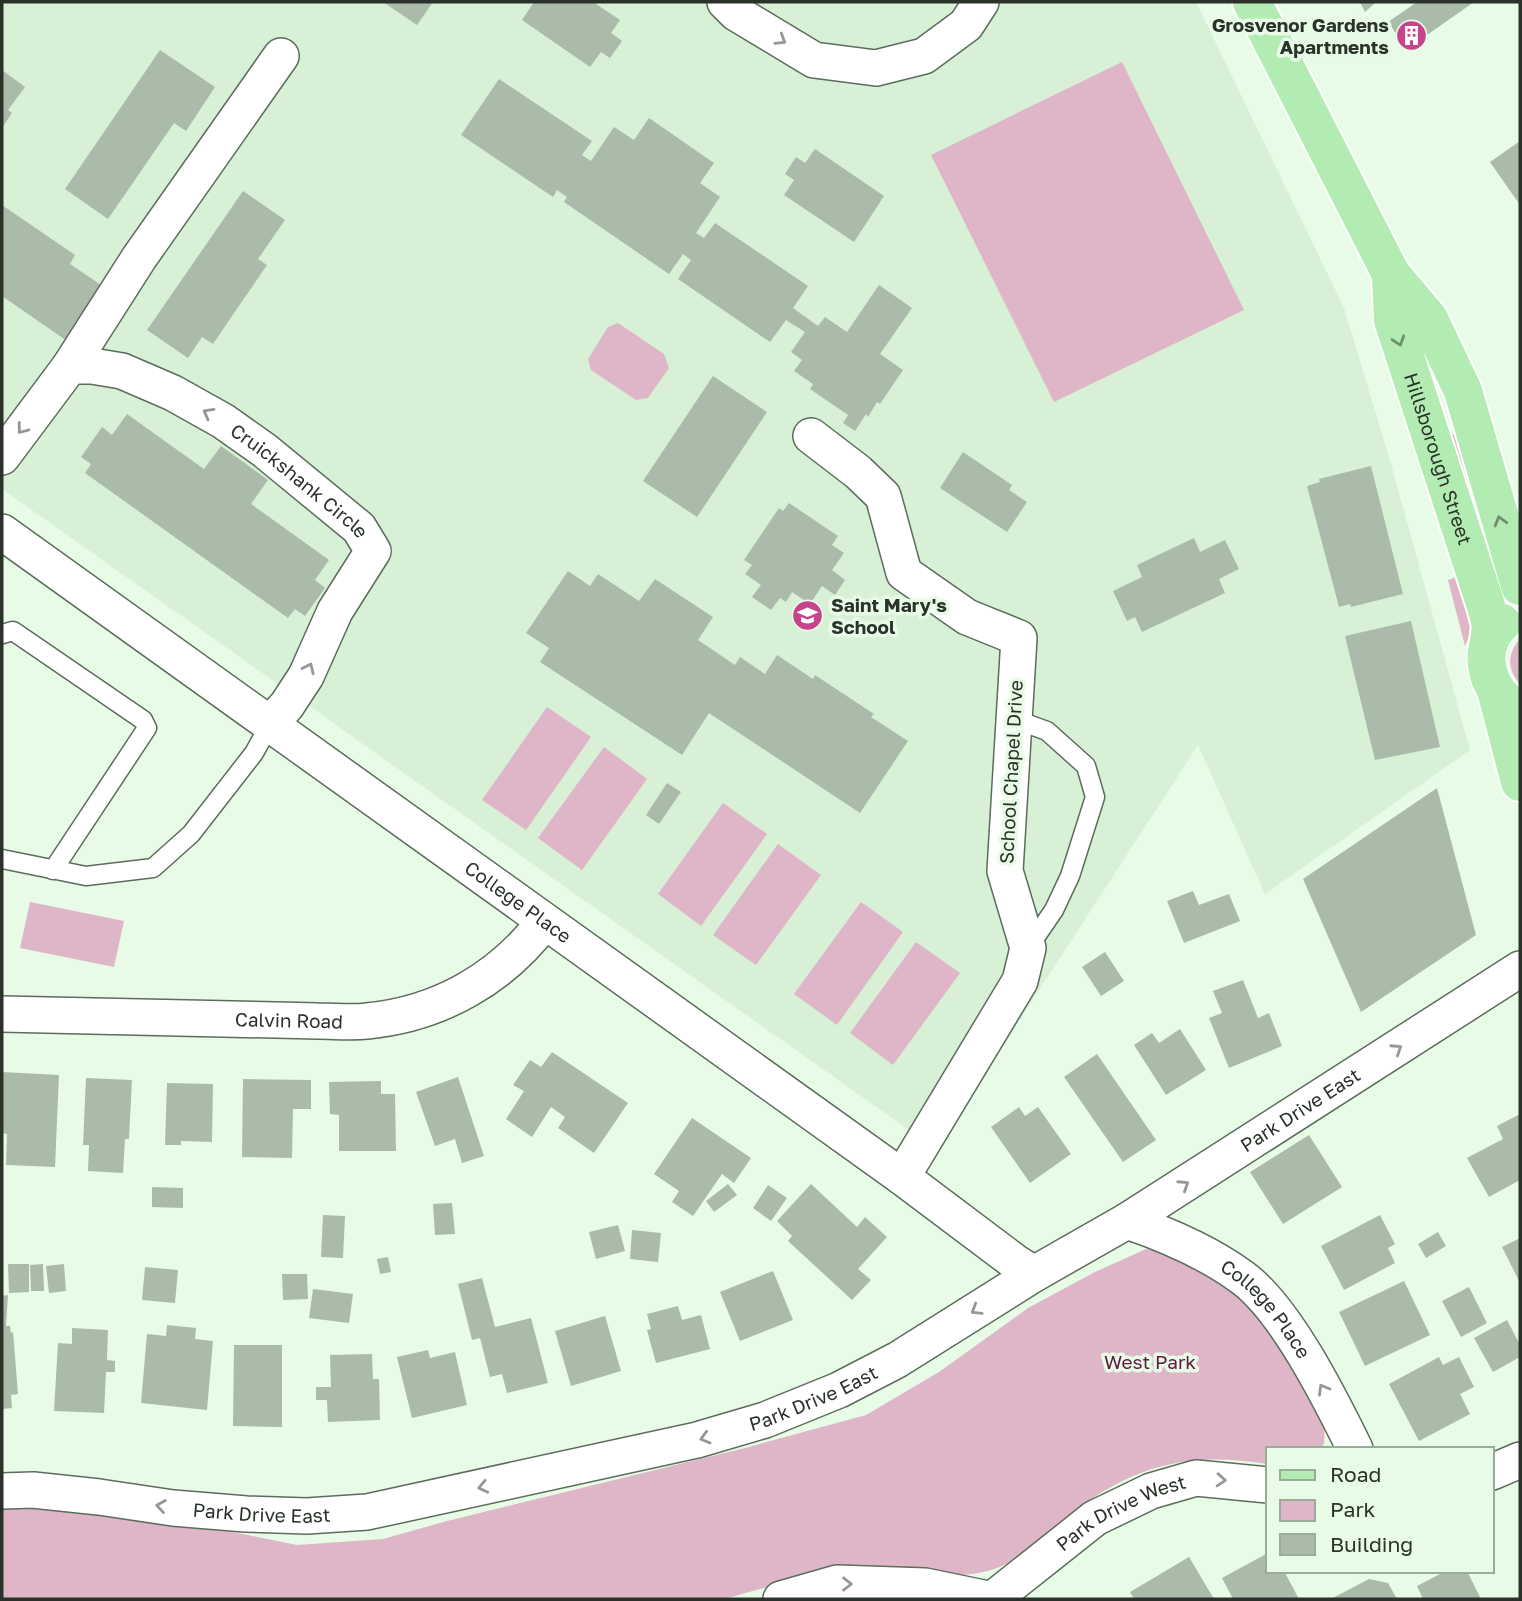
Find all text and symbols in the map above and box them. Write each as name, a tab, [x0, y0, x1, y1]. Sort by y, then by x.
place label: Grosvenor Gardens Apartments	[1212, 13, 1389, 58]
building icon: Grosvenor Gardens Apartments	[1395, 19, 1429, 53]
one-way arrow	[774, 31, 787, 44]
one-way arrow	[1391, 334, 1405, 347]
street label: Hillsborough Street	[1400, 370, 1477, 548]
one-way arrow	[203, 408, 215, 421]
street label: Cruickshank Circle	[226, 418, 374, 542]
one-way arrow	[18, 421, 31, 434]
one-way arrow	[1494, 515, 1509, 527]
place label: Saint Mary's School	[831, 593, 947, 638]
school or university icon: Saint Mary's School	[791, 599, 825, 633]
one-way arrow	[301, 663, 315, 675]
street label: School Chapel Drive	[994, 680, 1027, 864]
street label: College Place	[461, 856, 576, 947]
street label: Calvin Road	[235, 1007, 343, 1033]
one-way arrow	[1389, 1044, 1402, 1057]
street label: Park Drive East	[1236, 1063, 1364, 1156]
one-way arrow	[1177, 1180, 1190, 1193]
street label: College Place	[1217, 1254, 1316, 1362]
one-way arrow	[971, 1301, 984, 1314]
park label: West Park	[1104, 1350, 1196, 1373]
street label: Park Drive East	[746, 1360, 881, 1435]
one-way arrow	[1318, 1383, 1331, 1396]
one-way arrow	[700, 1429, 712, 1444]
legend	[1266, 1447, 1494, 1573]
text: Road	[1330, 1461, 1381, 1487]
street label: Park Drive West	[1051, 1470, 1188, 1555]
one-way arrow	[1216, 1472, 1227, 1487]
one-way arrow	[477, 1479, 489, 1494]
text: Park	[1330, 1496, 1376, 1522]
street label: Park Drive East	[192, 1498, 331, 1527]
one-way arrow	[155, 1499, 167, 1514]
text: Building	[1330, 1531, 1413, 1557]
one-way arrow	[842, 1576, 853, 1592]

